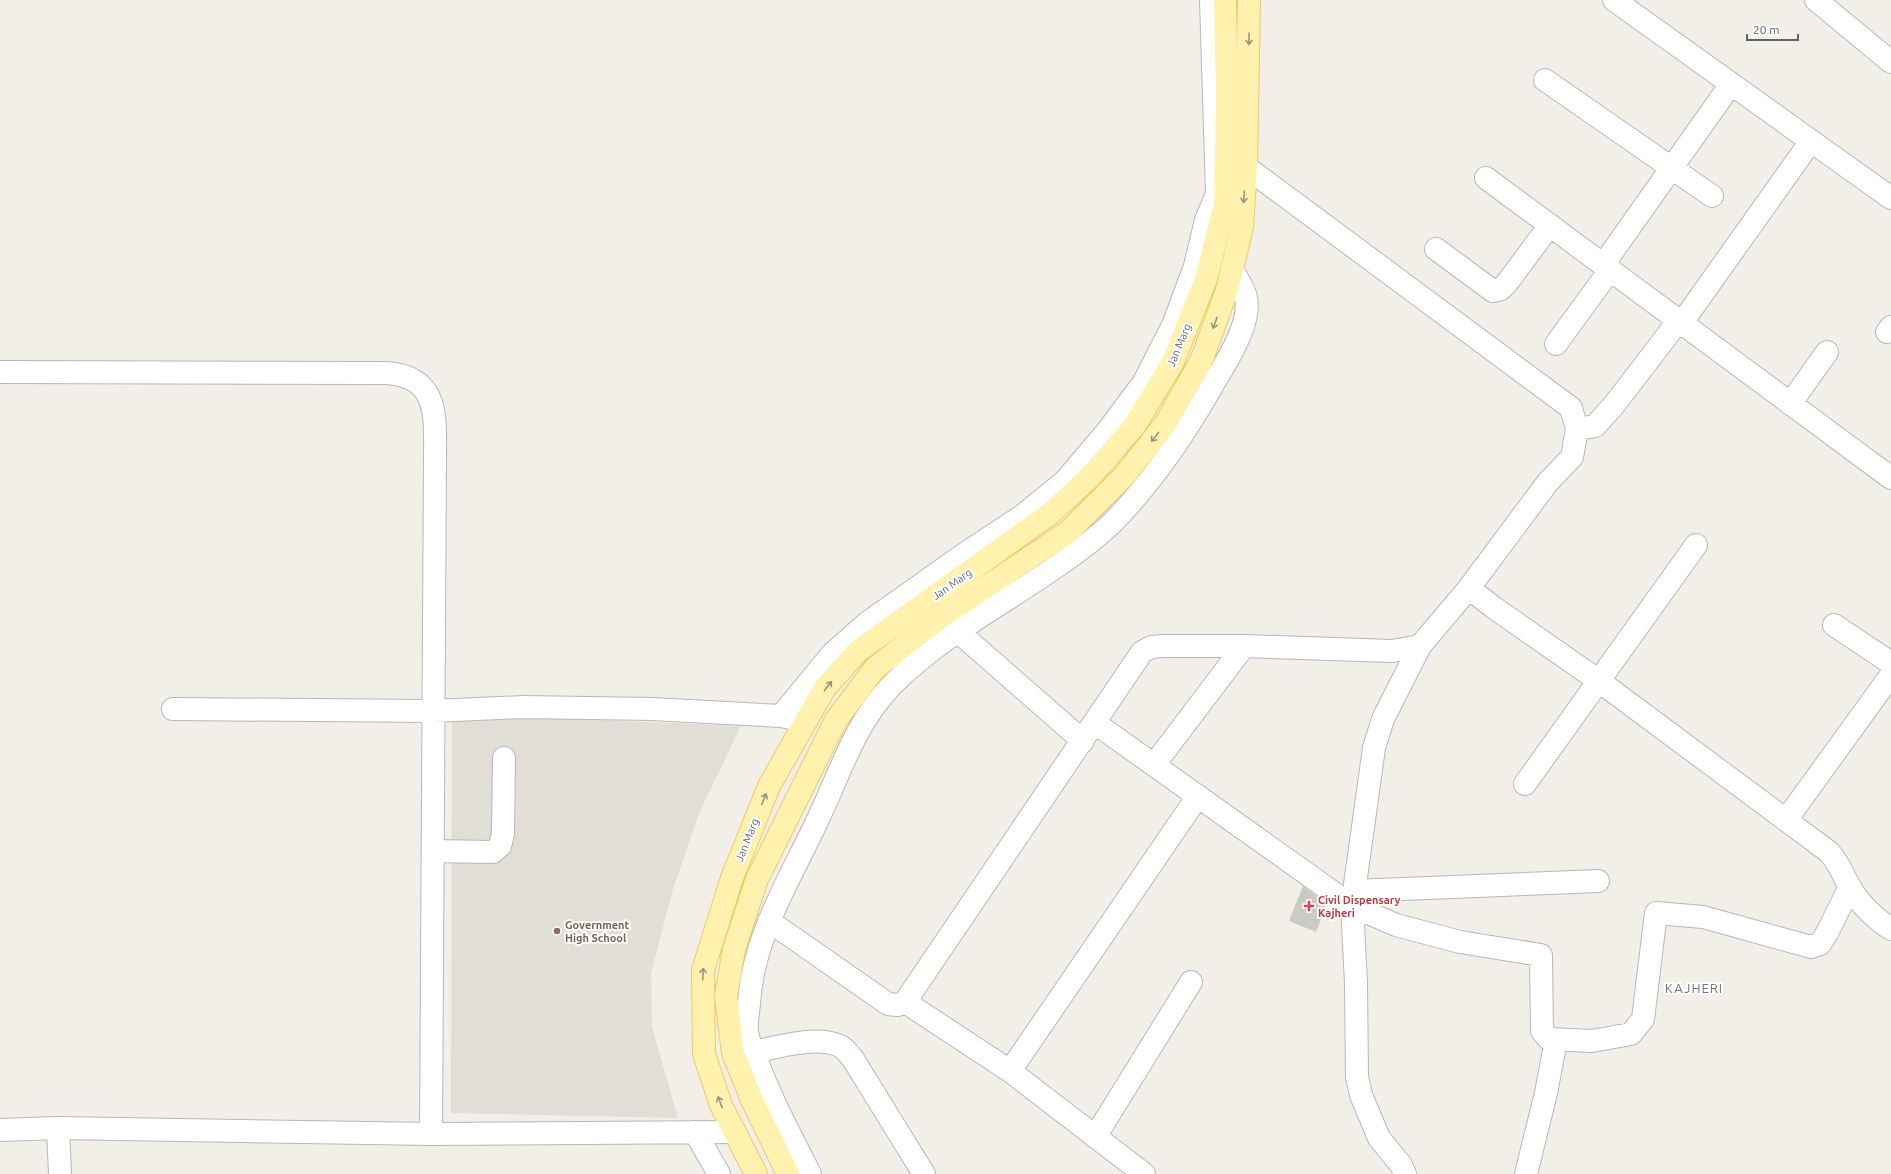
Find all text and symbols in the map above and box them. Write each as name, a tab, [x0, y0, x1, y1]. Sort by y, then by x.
scale bar	[1747, 16, 1798, 42]
text: 20 m	[1753, 23, 1780, 36]
one-way arrow	[1245, 32, 1253, 45]
one-way arrow	[1241, 190, 1248, 203]
one-way arrow	[1211, 316, 1218, 329]
street label: Jan Marg	[1165, 322, 1193, 368]
one-way arrow	[1150, 432, 1159, 443]
street label: Jan Marg	[930, 566, 974, 602]
one-way arrow	[823, 681, 832, 692]
one-way arrow	[761, 794, 768, 806]
street label: Jan Marg	[733, 817, 761, 863]
place label: Civil Dispensary Kajheri	[1318, 894, 1400, 919]
marker: Civil Dispensary Kajheri	[1303, 900, 1315, 912]
place label: Government High School	[565, 919, 629, 944]
marker: Government High School	[552, 926, 562, 936]
one-way arrow	[700, 968, 707, 981]
district label: KAJHERI	[1665, 981, 1723, 995]
one-way arrow	[715, 1096, 723, 1108]

